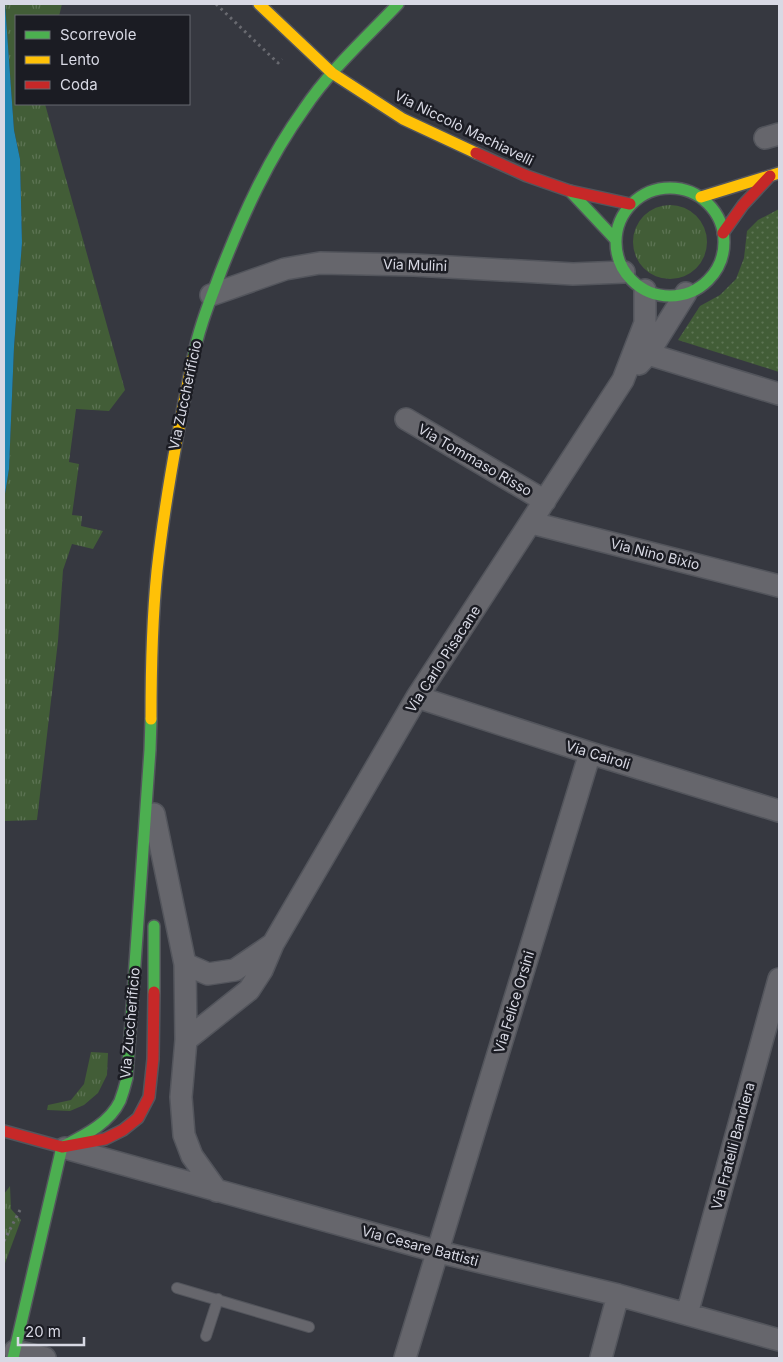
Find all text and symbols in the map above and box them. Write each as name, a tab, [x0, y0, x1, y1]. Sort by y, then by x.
legend	[15, 15, 190, 105]
text: Scorrevole	[60, 25, 136, 44]
text: Lento	[60, 50, 100, 69]
text: Coda	[60, 75, 98, 94]
street label: Via Niccolò Machiavelli	[392, 86, 537, 169]
street label: Via Mulini	[383, 255, 447, 274]
street label: Via Zuccherificio	[165, 339, 204, 451]
street label: Via Tommaso Risso	[415, 420, 535, 499]
street label: Via Nino Bixio	[609, 534, 702, 573]
street label: Via Carlo Pisacane	[402, 602, 484, 715]
street label: Via Cairoli	[564, 737, 632, 772]
street label: Via Felice Orsini	[490, 949, 537, 1055]
street label: Via Zuccherificio	[116, 967, 143, 1079]
street label: Via Fratelli Bandiera	[707, 1080, 758, 1211]
street label: Via Cesare Battisti	[360, 1222, 480, 1269]
scale bar	[18, 1314, 84, 1346]
text: 20 m	[25, 1322, 61, 1341]

